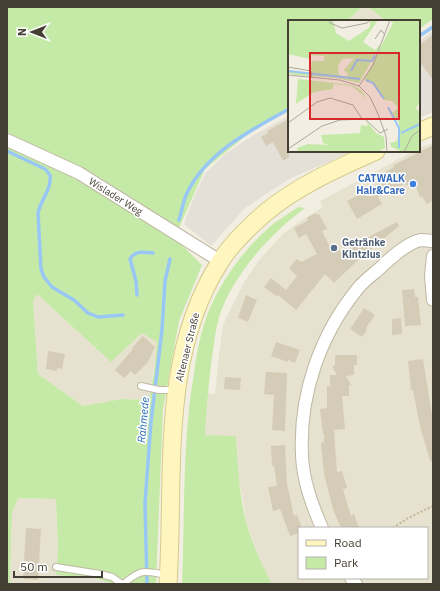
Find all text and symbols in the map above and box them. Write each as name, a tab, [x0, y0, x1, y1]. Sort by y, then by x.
north arrow	[12, 12, 52, 52]
inset map	[288, 20, 420, 152]
text: N	[15, 28, 29, 36]
place label: CATWALK Hair&Care	[356, 172, 405, 197]
street label: Wislader Weg	[86, 175, 146, 219]
marker: CATWALK Hair&Care	[408, 179, 418, 189]
place label: Getränke Kintzius	[342, 236, 386, 261]
marker: Getränke Kintzius	[329, 243, 339, 253]
street label: Altenaer Straße	[173, 311, 202, 383]
water label: Rahmede	[134, 396, 152, 444]
legend	[298, 527, 428, 579]
text: Road	[334, 535, 362, 550]
scale bar	[14, 553, 102, 579]
text: Park	[334, 555, 359, 570]
text: 50 m	[20, 559, 48, 574]

